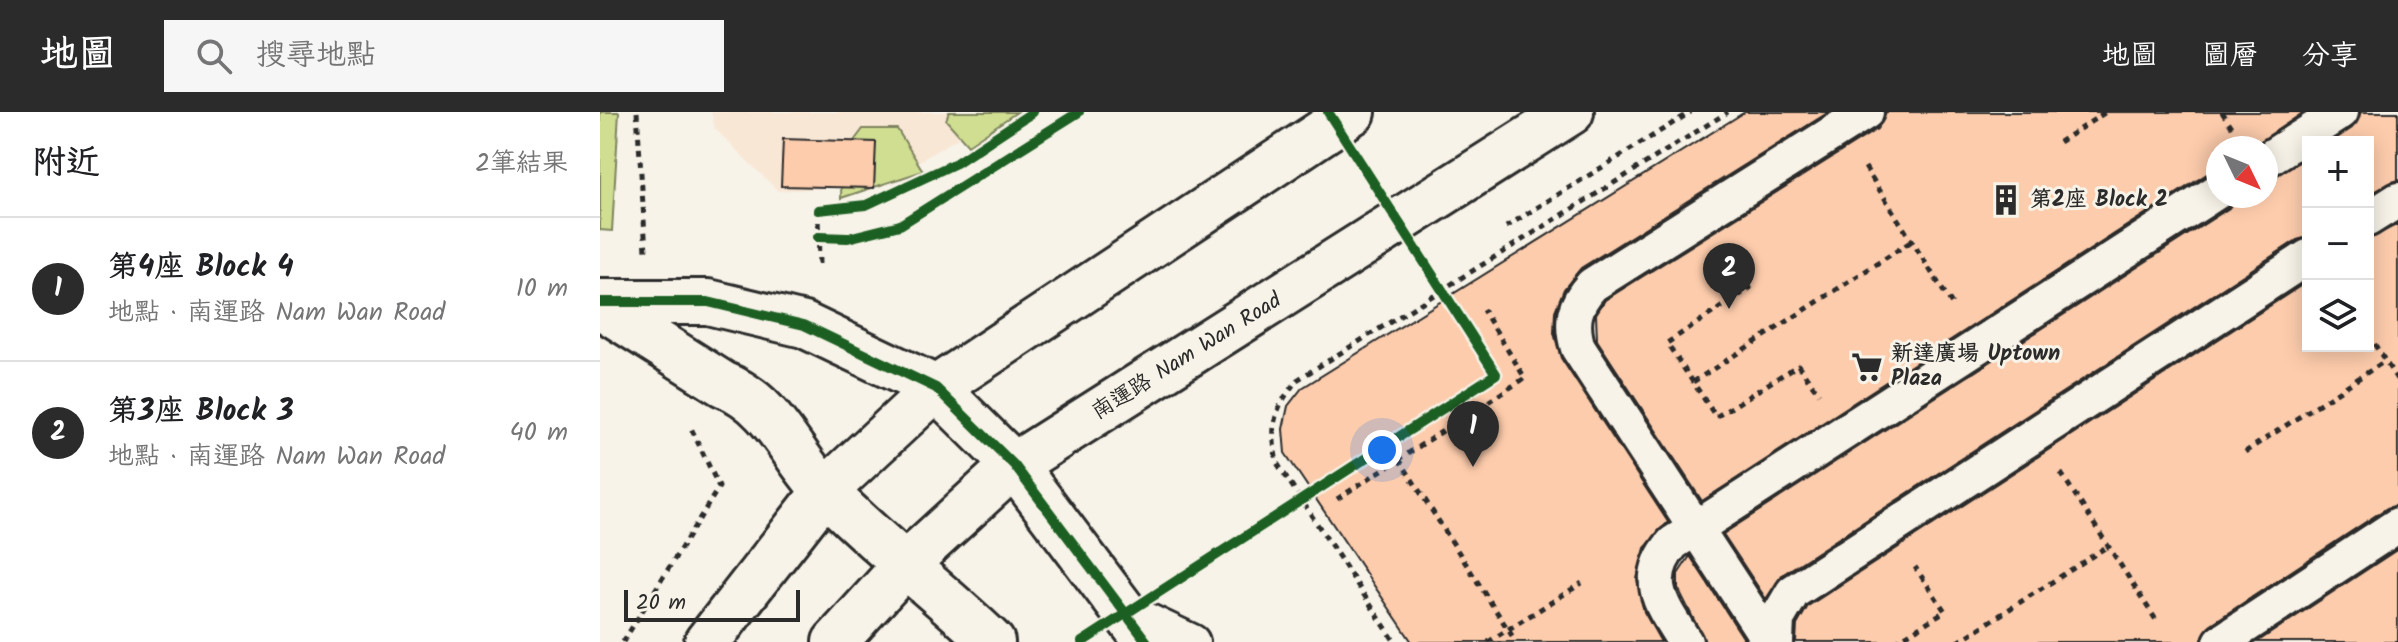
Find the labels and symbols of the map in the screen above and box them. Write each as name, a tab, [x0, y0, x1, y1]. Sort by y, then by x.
north arrow	[2206, 136, 2278, 208]
building icon: 第2座 Block 2	[1989, 183, 2023, 217]
place label: 第2座 Block 2	[2030, 183, 2168, 218]
pin: 2	[1703, 243, 1755, 309]
street label: 南運路 Nam Wan Road	[1085, 284, 1290, 430]
place label: 新達廣場 Uptown Plaza	[1891, 337, 2060, 397]
supermarket icon: 新達廣場 Uptown Plaza	[1850, 350, 1884, 384]
pin: 1	[1447, 401, 1499, 467]
your location	[1362, 430, 1402, 470]
scale bar	[624, 586, 800, 622]

